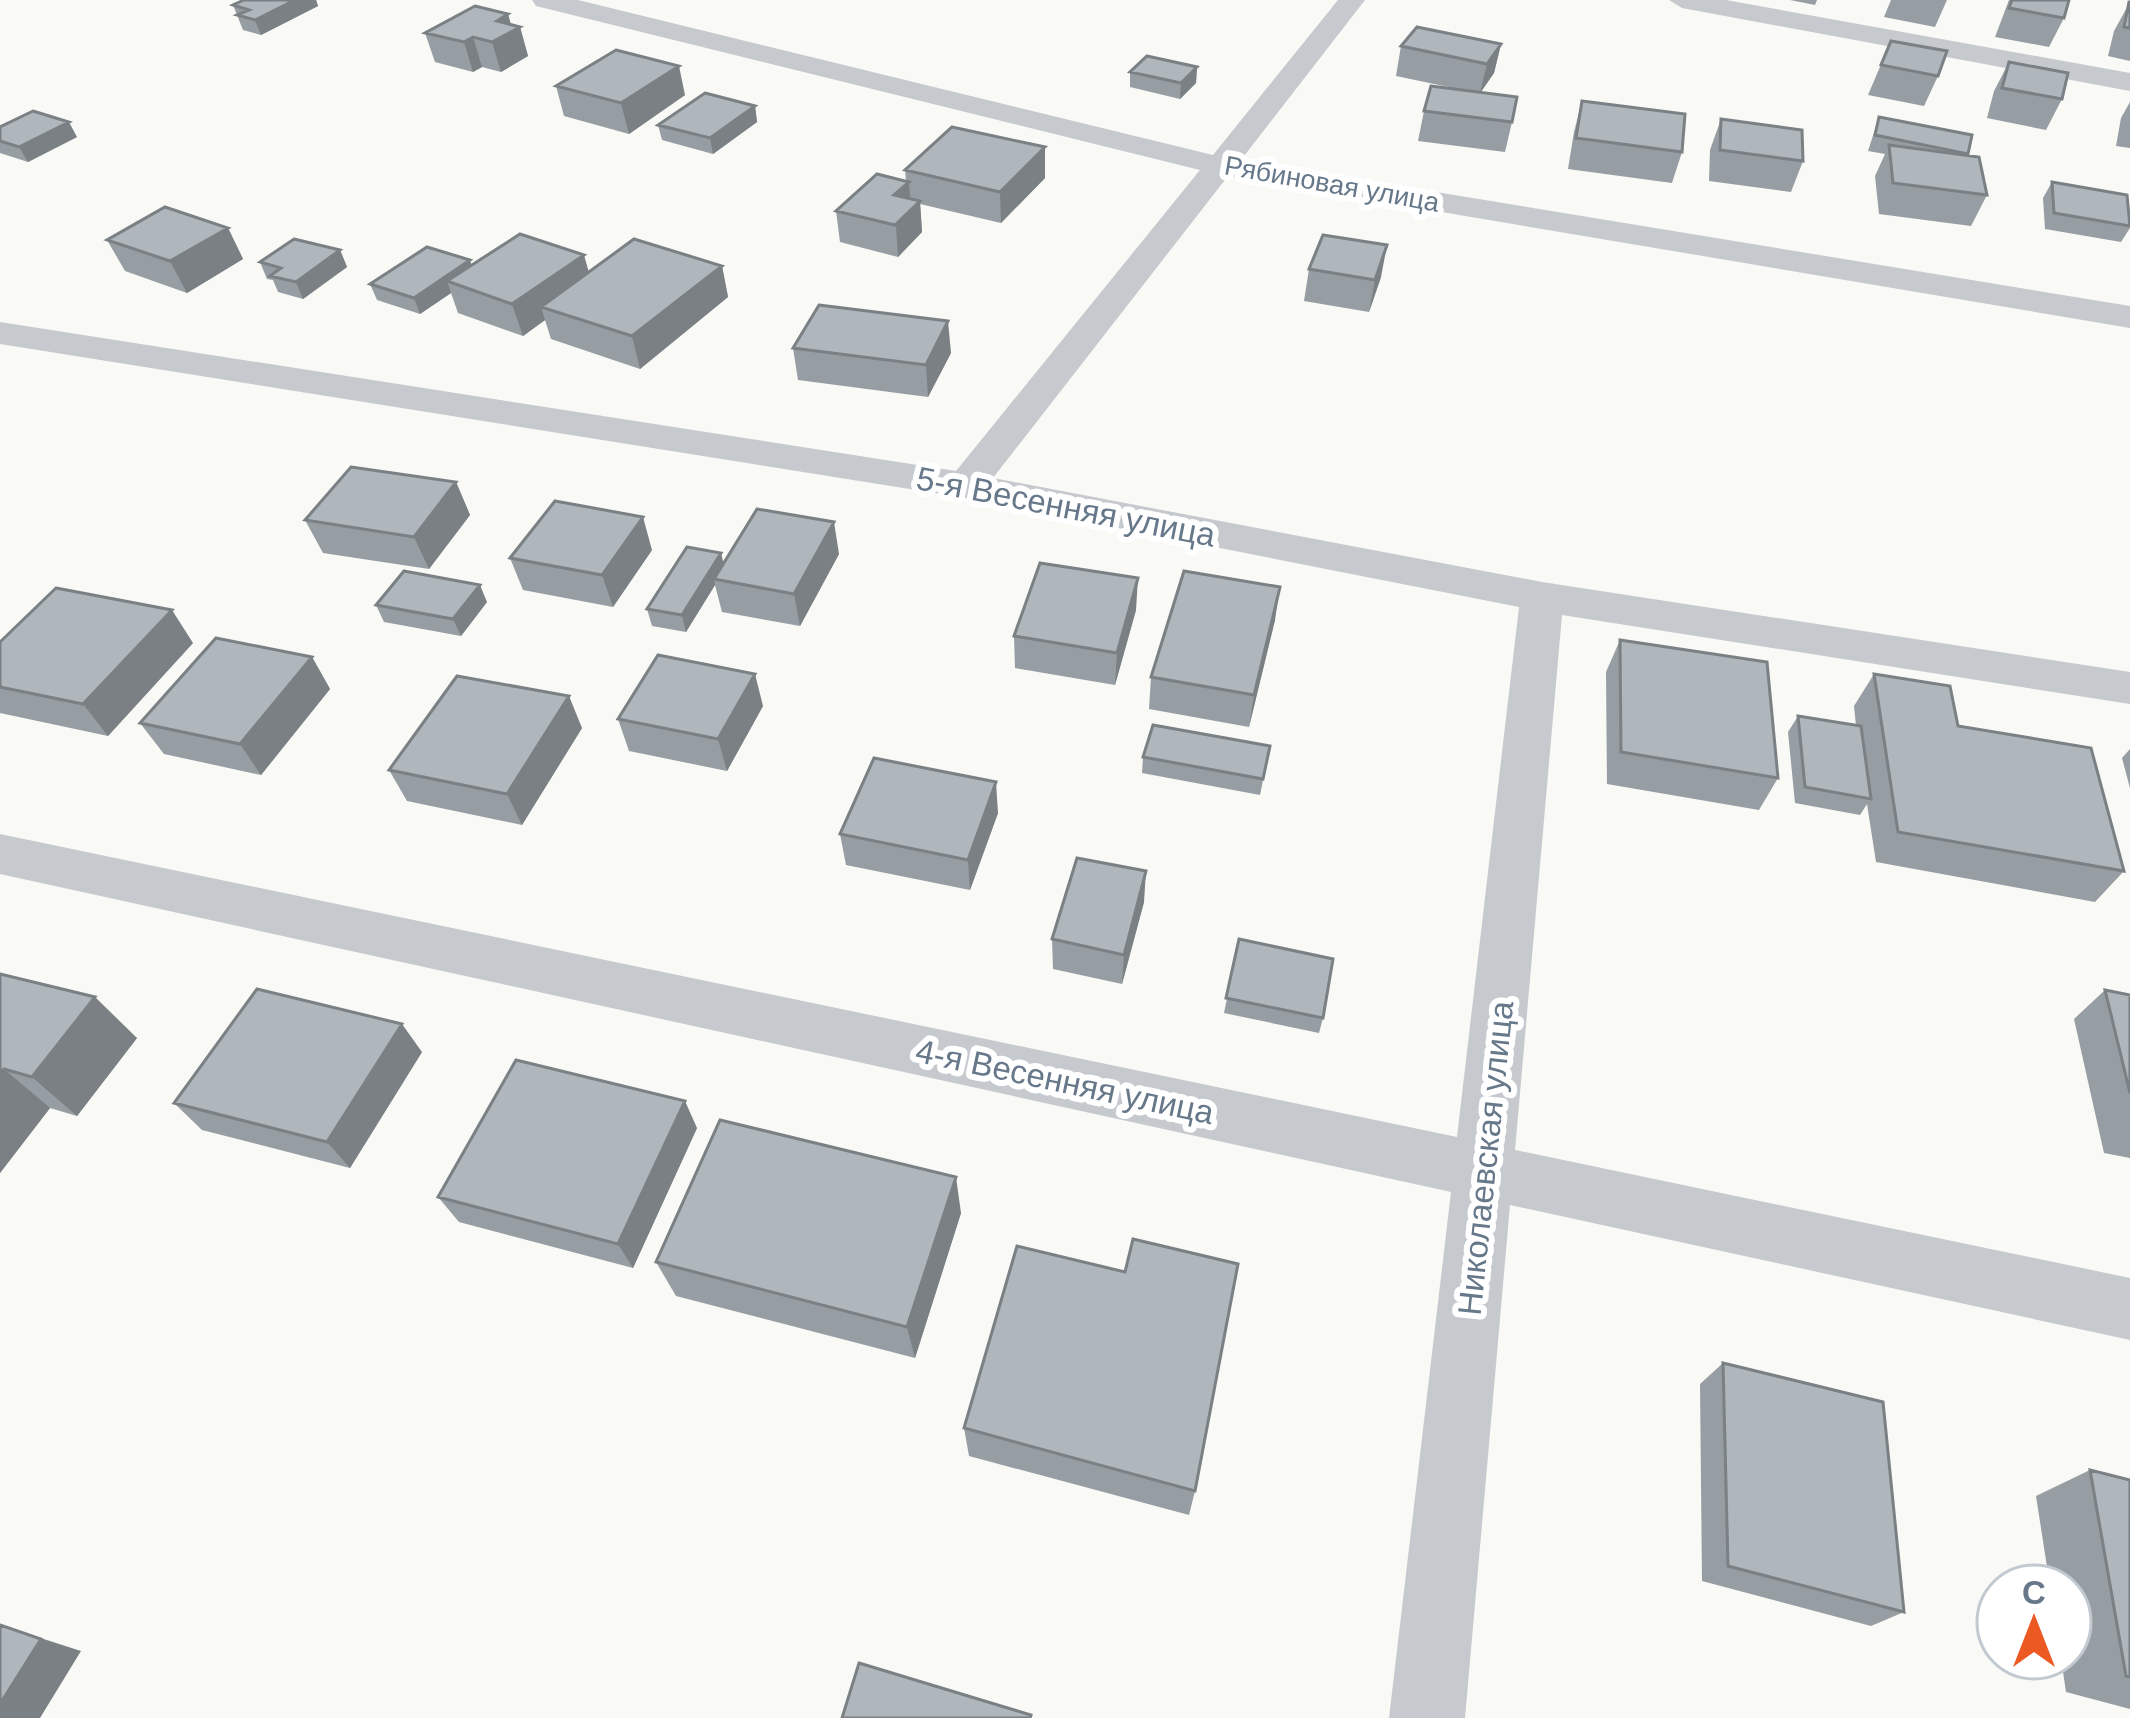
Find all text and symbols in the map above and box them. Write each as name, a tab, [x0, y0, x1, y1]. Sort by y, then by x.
street label: Рябиновая улица	[1222, 150, 1443, 218]
street label: 5-я Весенняя улица	[913, 459, 1219, 554]
street label: Николаевская улица	[1451, 999, 1520, 1317]
street label: 4-я Весенняя улица	[913, 1032, 1218, 1131]
north arrow	[1974, 1562, 2094, 1682]
text: С	[2022, 1574, 2046, 1611]

